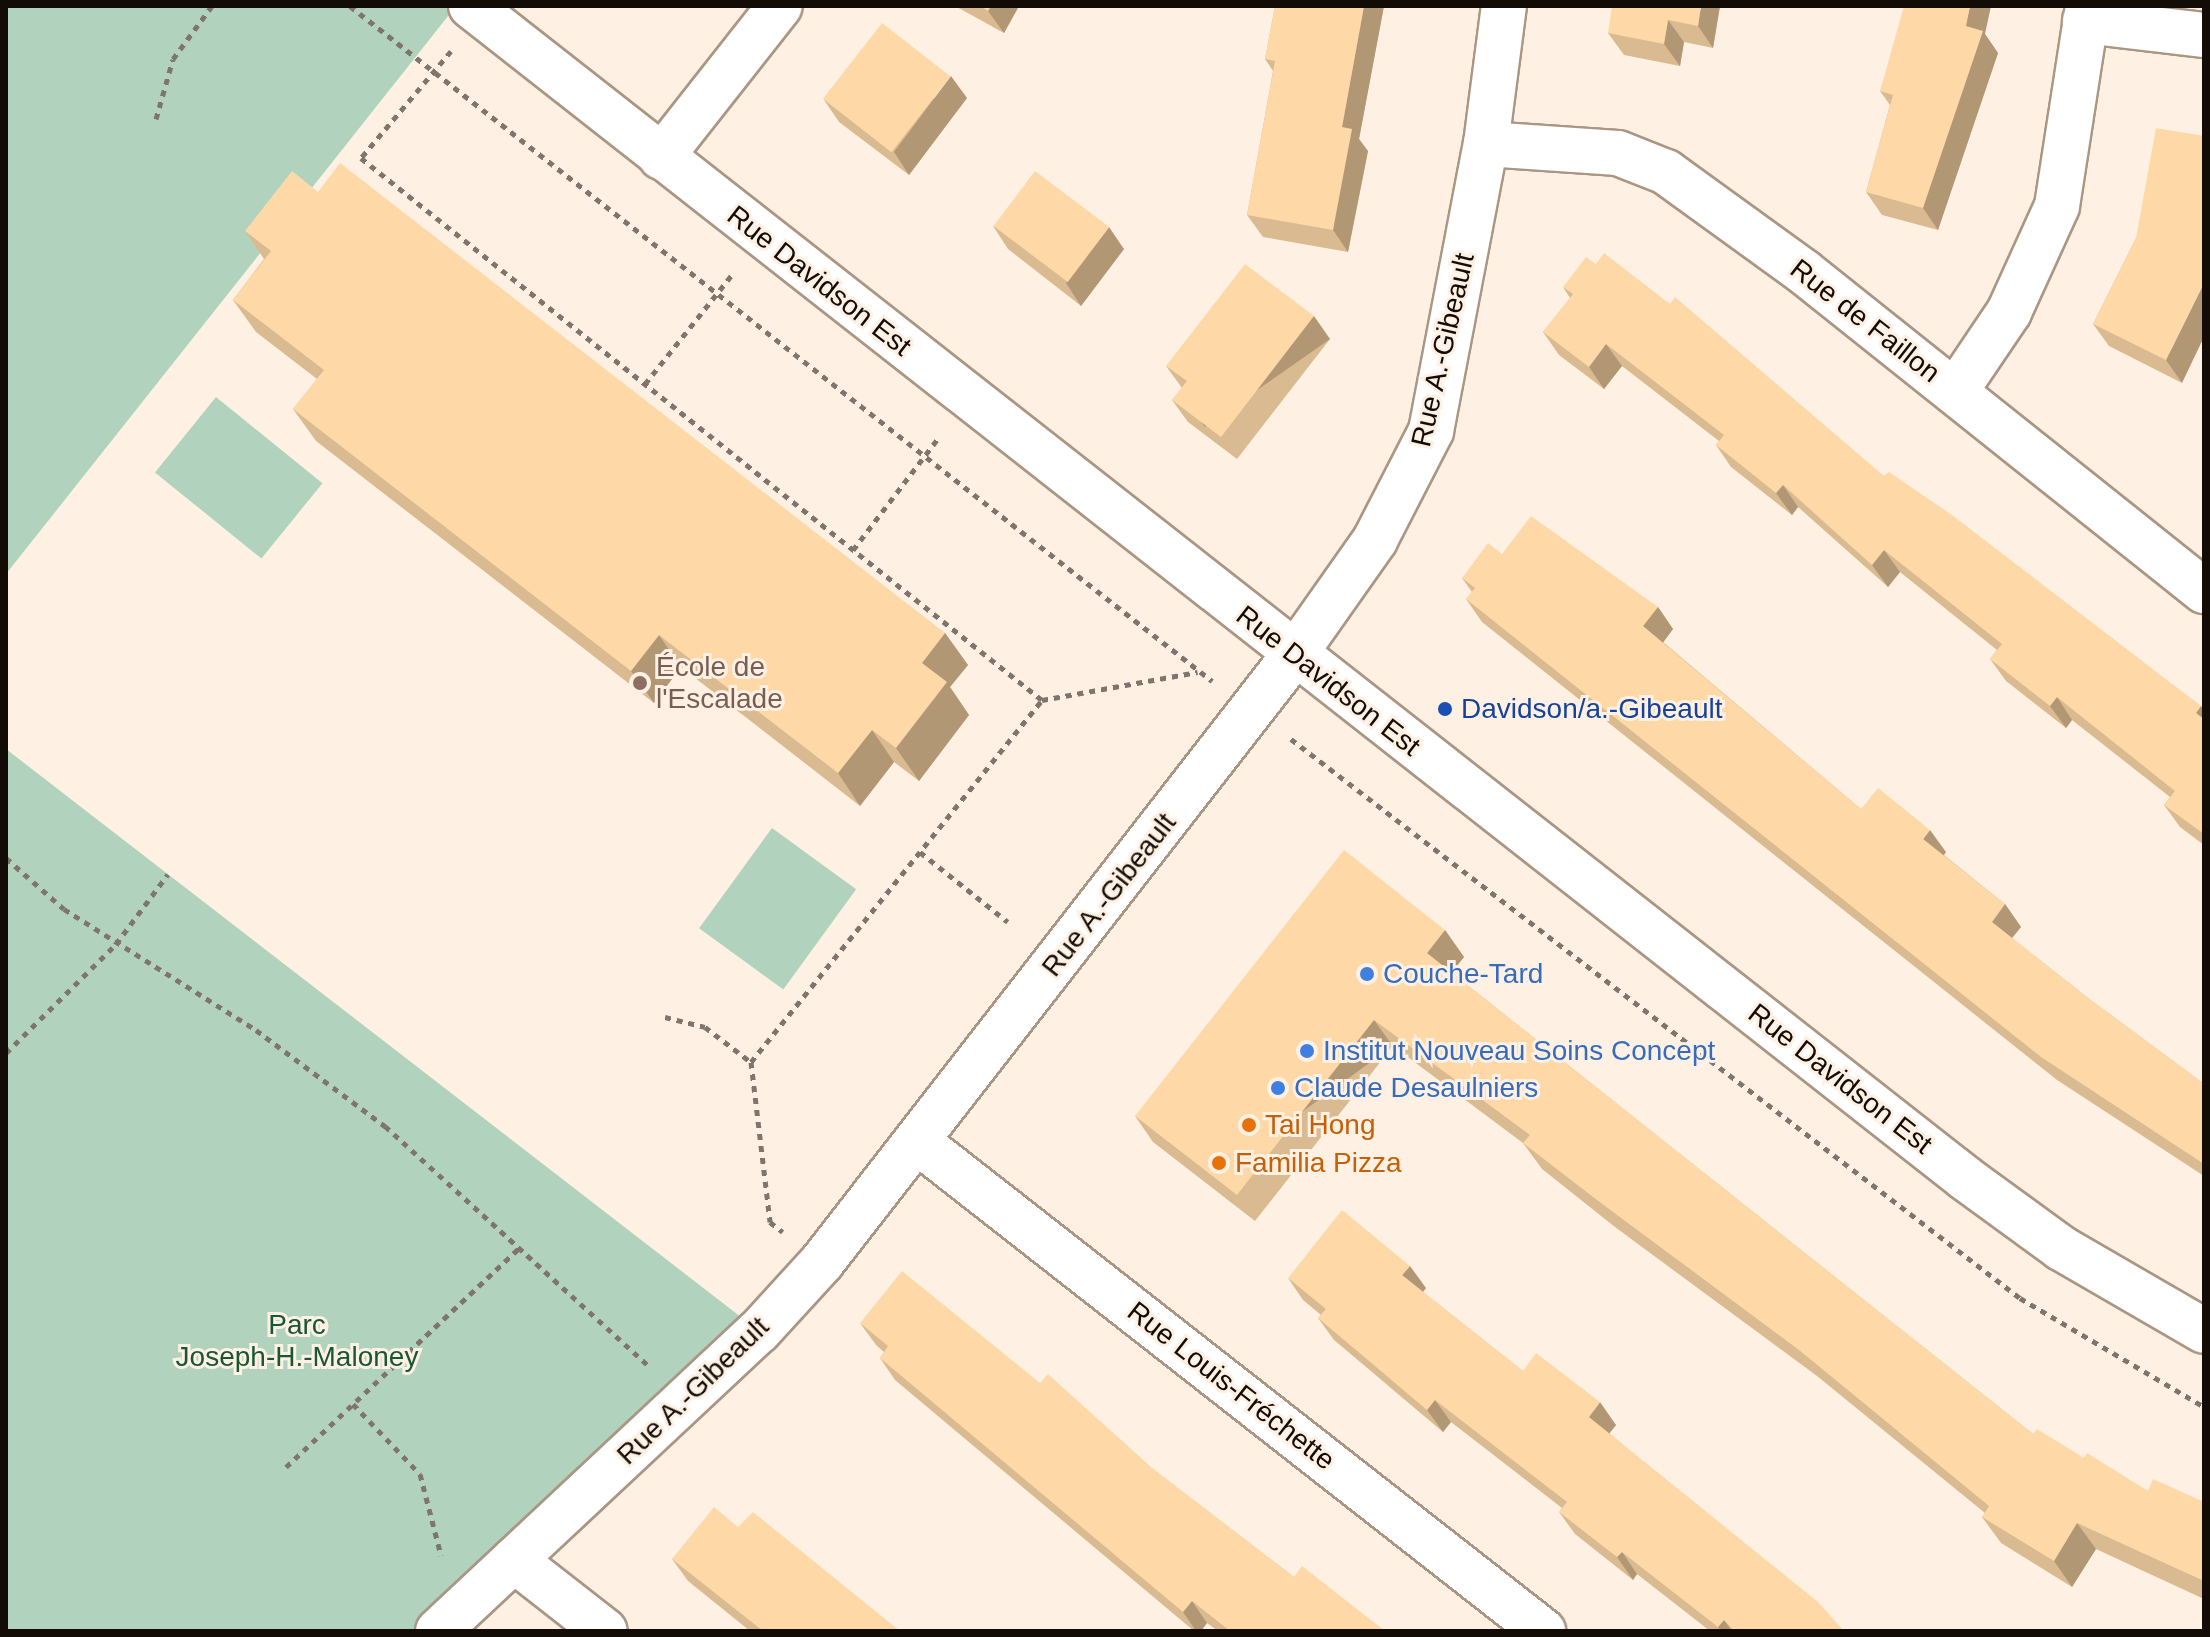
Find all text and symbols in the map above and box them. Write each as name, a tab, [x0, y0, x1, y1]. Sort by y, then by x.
street label: Rue Davidson Est	[720, 199, 918, 363]
street label: Rue A.-Gibeault	[1404, 249, 1482, 451]
street label: Rue de Faillon	[1784, 252, 1946, 390]
street label: Rue Davidson Est	[1229, 599, 1427, 763]
place label: École de l'Escalade	[656, 650, 783, 716]
marker: École de l'Escalade	[631, 674, 649, 692]
place label: Davidson/a.-Gibeault	[1461, 692, 1722, 726]
marker: Davidson/a.-Gibeault	[1436, 700, 1454, 718]
street label: Rue A.-Gibeault	[1034, 806, 1184, 984]
place label: Couche-Tard	[1383, 957, 1543, 991]
marker: Couche-Tard	[1358, 965, 1376, 983]
street label: Rue Davidson Est	[1741, 997, 1939, 1161]
place label: Institut Nouveau Soins Concept	[1323, 1034, 1715, 1068]
marker: Institut Nouveau Soins Concept	[1298, 1042, 1316, 1060]
place label: Claude Desaulniers	[1294, 1071, 1538, 1105]
marker: Claude Desaulniers	[1269, 1079, 1287, 1097]
place label: Tai Hong	[1265, 1108, 1376, 1142]
marker: Tai Hong	[1240, 1116, 1258, 1134]
place label: Familia Pizza	[1235, 1146, 1401, 1180]
marker: Familia Pizza	[1210, 1154, 1228, 1172]
street label: Rue Louis-Fréchette	[1121, 1295, 1341, 1477]
park label: Parc Joseph-H.-Maloney	[176, 1308, 418, 1374]
street label: Rue A.-Gibeault	[610, 1310, 776, 1472]

